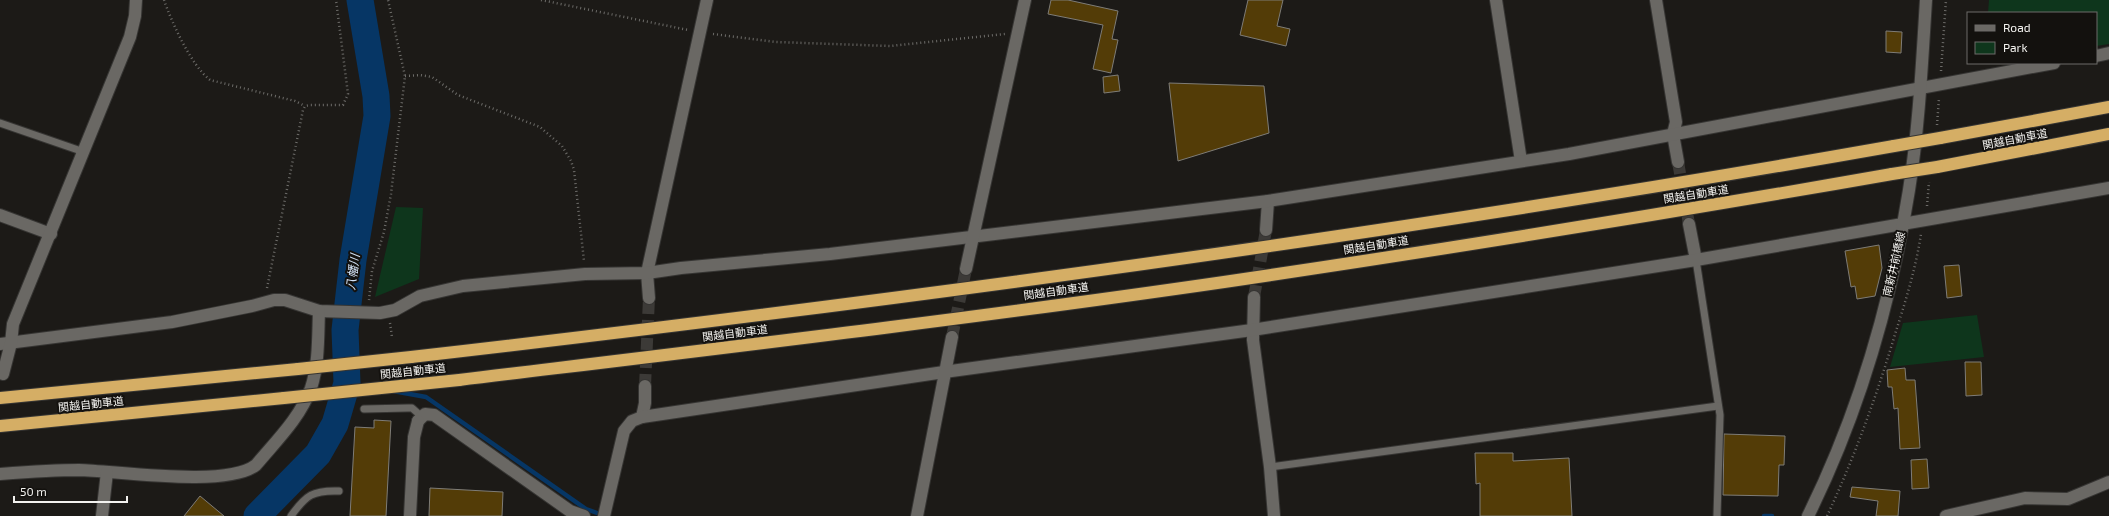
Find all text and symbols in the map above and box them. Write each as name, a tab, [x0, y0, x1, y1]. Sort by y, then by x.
legend	[1967, 12, 2097, 64]
text: Road	[2003, 20, 2031, 34]
text: Park	[2003, 40, 2028, 54]
street label: 関越自動車道	[1981, 126, 2049, 151]
street label: 関越自動車道	[1662, 182, 1730, 205]
street label: 南新井前橋線	[1880, 230, 1907, 298]
street label: 関越自動車道	[1342, 233, 1410, 256]
water label: 八幡川	[343, 251, 362, 291]
street label: 関越自動車道	[1022, 279, 1090, 302]
street label: 関越自動車道	[701, 322, 768, 343]
street label: 関越自動車道	[379, 361, 446, 380]
street label: 関越自動車道	[57, 394, 124, 413]
scale bar	[14, 478, 127, 504]
text: 50 m	[20, 484, 47, 498]

